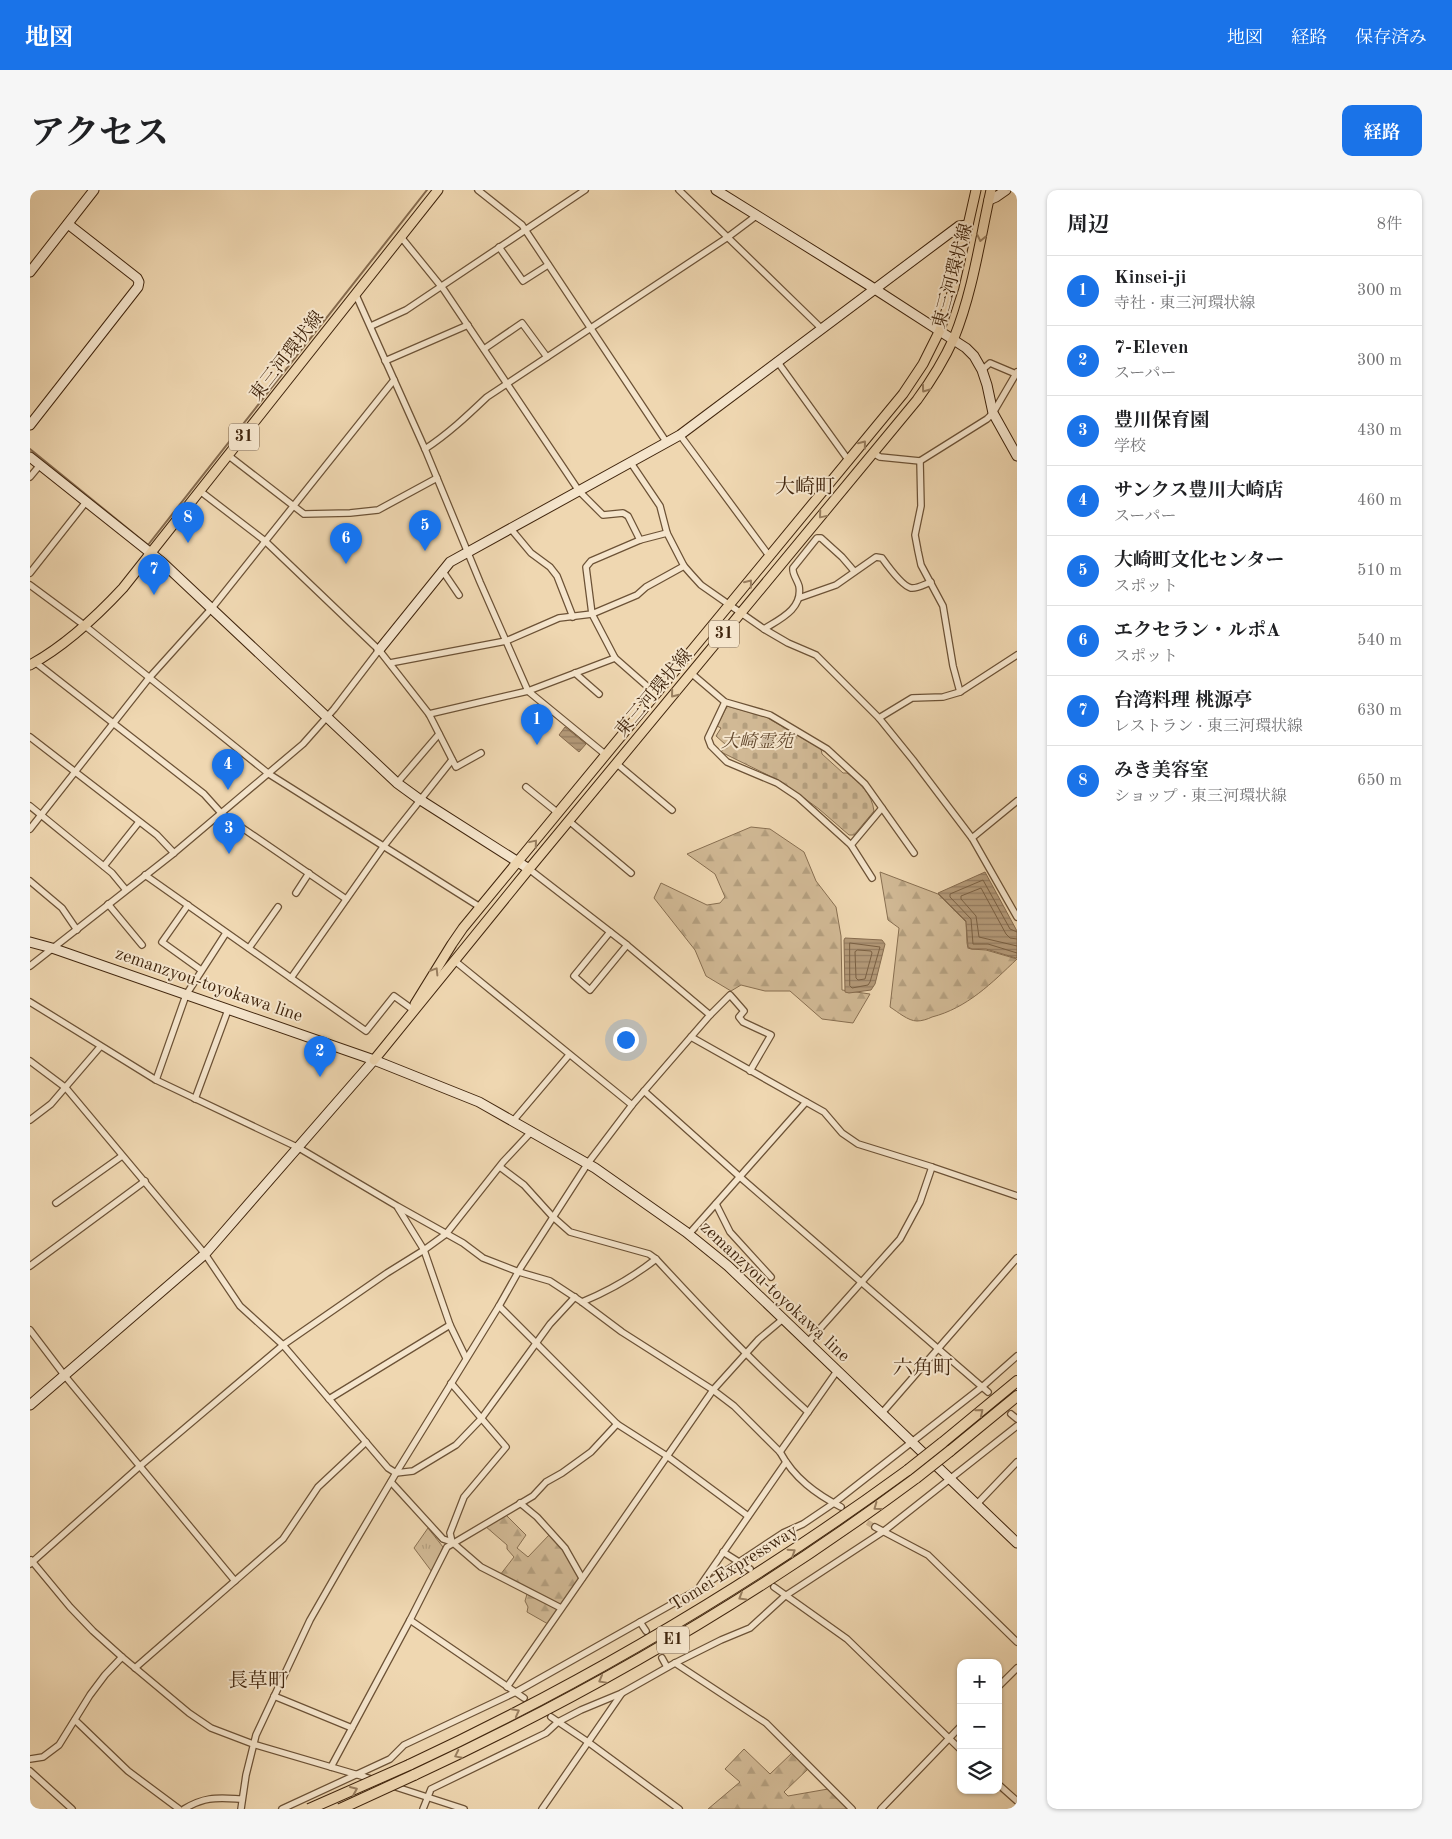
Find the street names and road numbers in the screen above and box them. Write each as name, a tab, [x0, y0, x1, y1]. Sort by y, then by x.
street label: 東三河環状線	[928, 221, 976, 330]
street label: 東三河環状線	[245, 307, 327, 404]
road number: 31	[229, 423, 259, 450]
road number: 31	[709, 620, 739, 648]
street label: 東三河環状線	[611, 645, 696, 740]
street label: zemanzyou-toyokawa line	[113, 944, 305, 1026]
street label: zemanzyou-toyokawa line	[697, 1218, 853, 1366]
street label: Tomei Expressway	[667, 1521, 801, 1615]
road number: E1	[657, 1626, 689, 1654]

